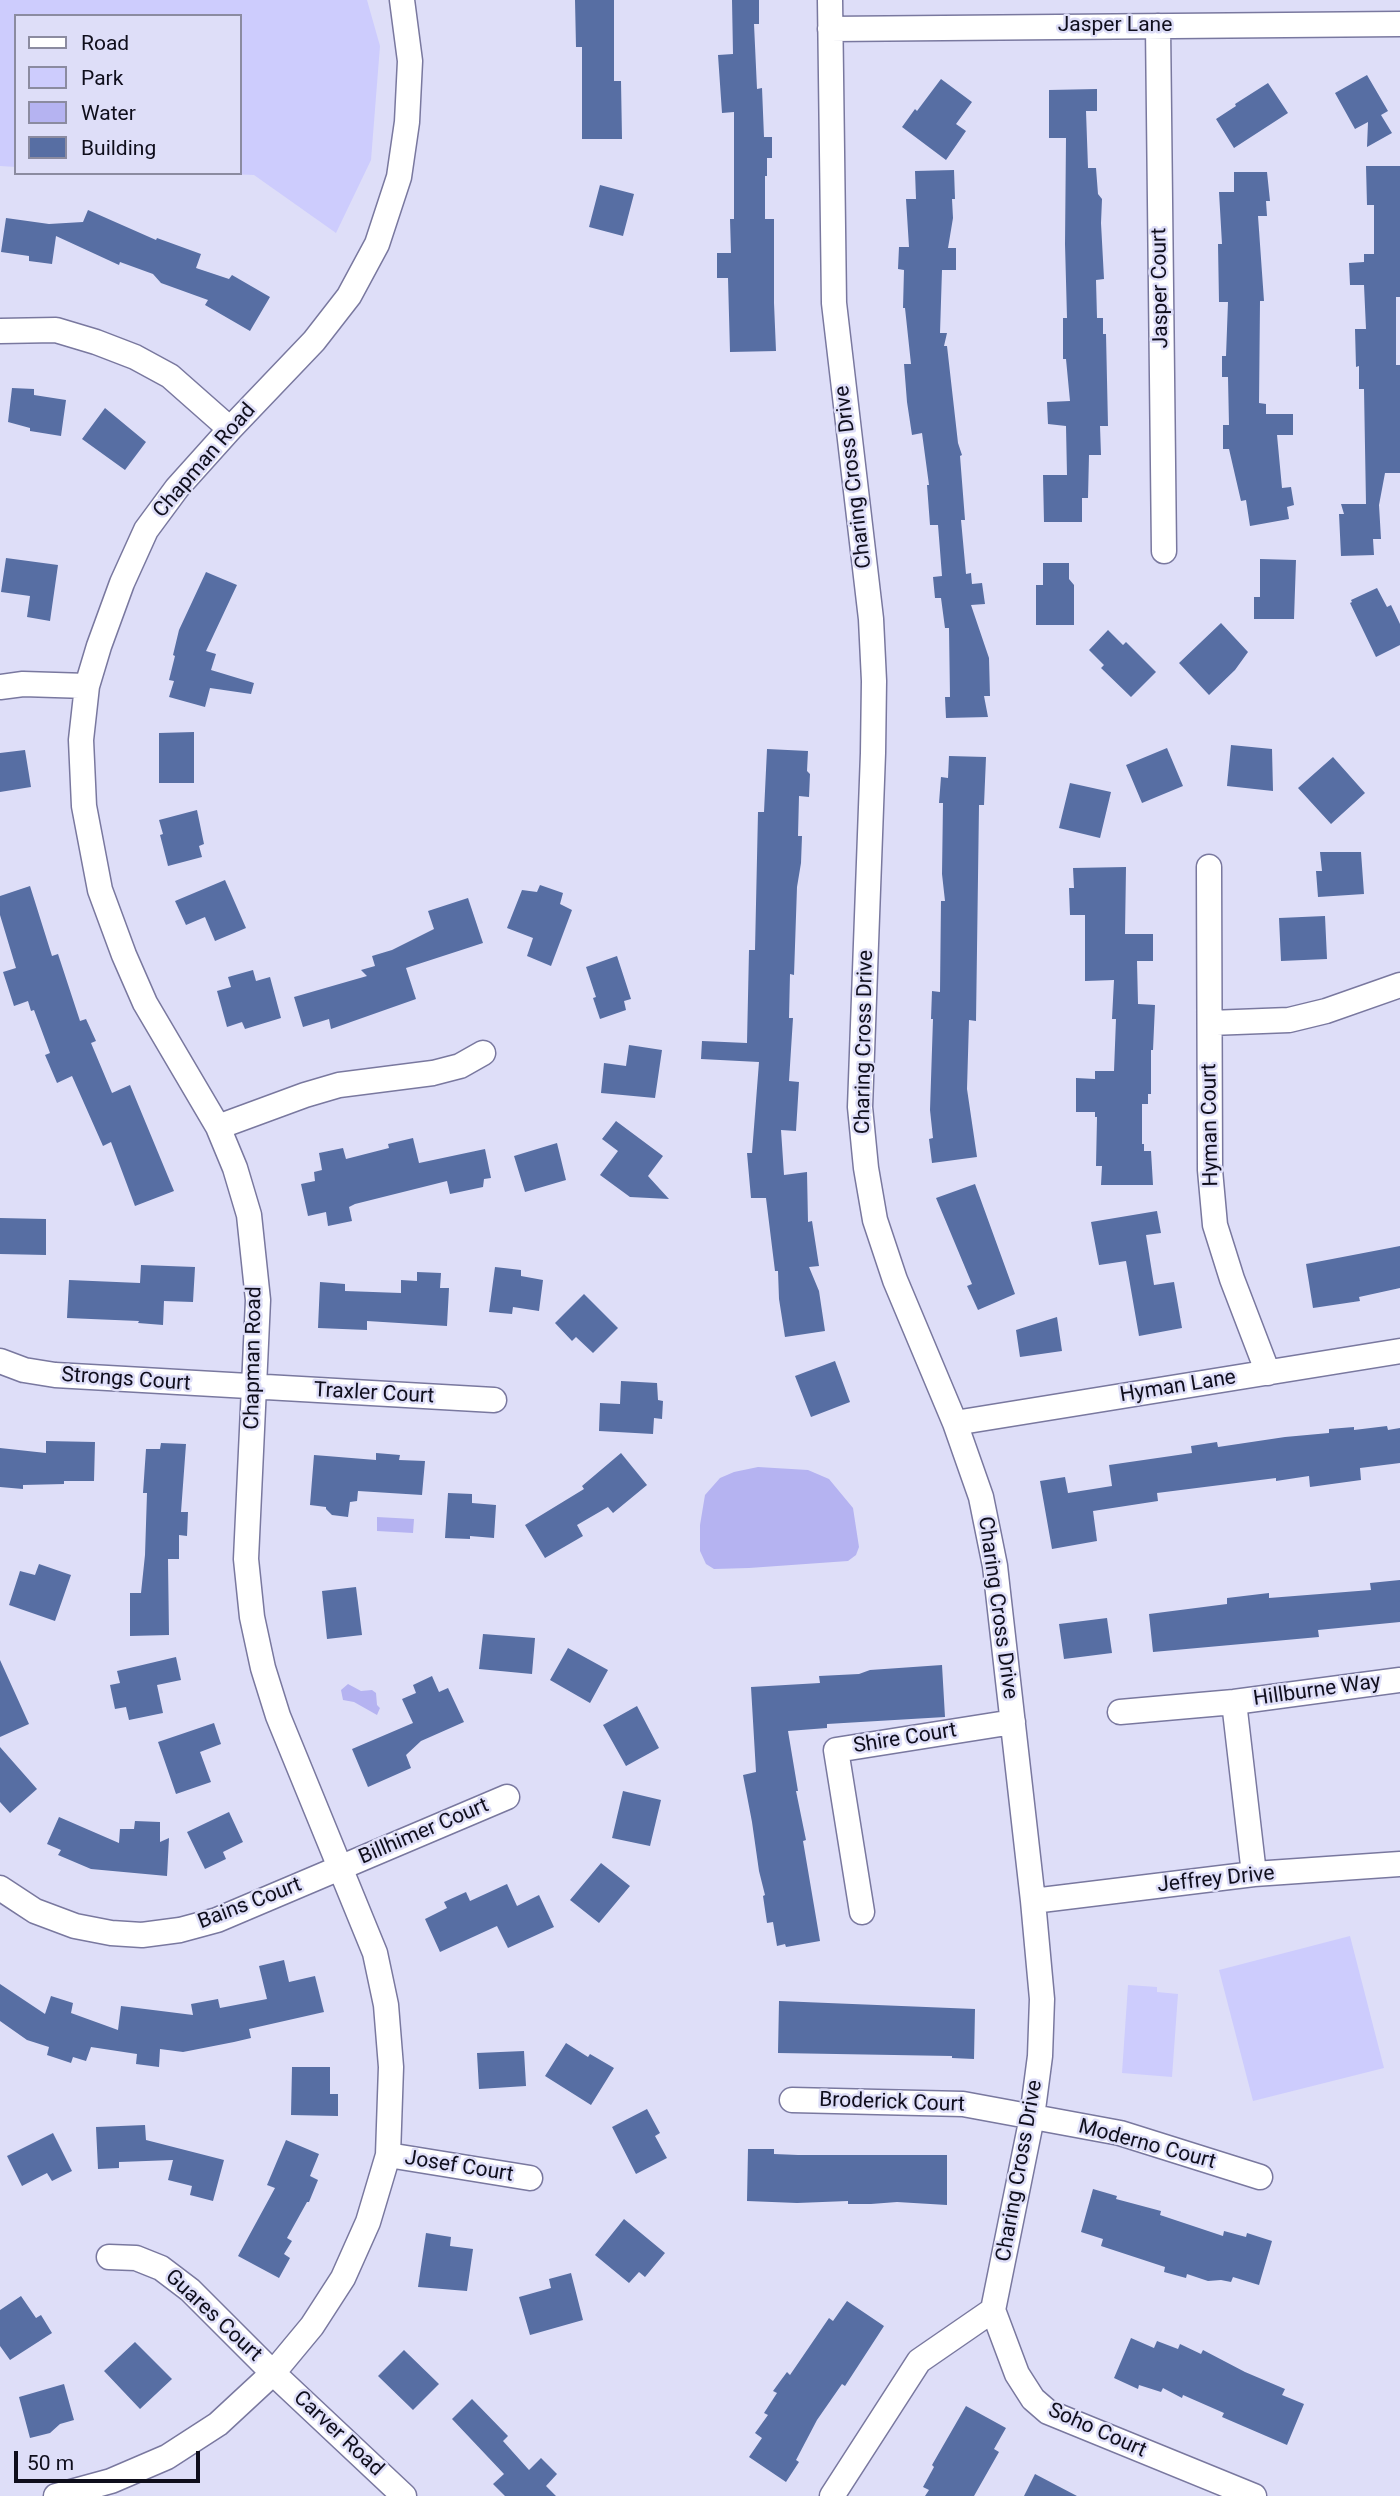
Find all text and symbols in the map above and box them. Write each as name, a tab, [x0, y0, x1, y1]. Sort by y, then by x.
street label: Jasper Lane	[1058, 13, 1172, 39]
legend	[14, 14, 242, 175]
text: Road	[81, 31, 129, 55]
text: Park	[81, 66, 123, 90]
text: Water	[81, 101, 136, 125]
text: Building	[81, 136, 156, 160]
street label: Jasper Court	[1147, 227, 1175, 349]
street label: Charing Cross Drive	[830, 384, 878, 570]
street label: Chapman Road	[148, 399, 262, 523]
street label: Charing Cross Drive	[851, 950, 879, 1134]
street label: Hyman Court	[1197, 1063, 1225, 1187]
street label: Chapman Road	[240, 1286, 268, 1430]
street label: Strongs Court	[61, 1363, 191, 1397]
street label: Hyman Lane	[1118, 1365, 1238, 1409]
street label: Traxler Court	[313, 1378, 435, 1410]
street label: Charing Cross Drive	[972, 1515, 1022, 1701]
street label: Hillburne Way	[1252, 1670, 1382, 1712]
street label: Shire Court	[852, 1718, 958, 1760]
street label: Billhimer Court	[355, 1793, 493, 1871]
street label: Jeffrey Drive	[1156, 1861, 1276, 1899]
street label: Bains Court	[195, 1873, 305, 1935]
street label: Charing Cross Drive	[992, 2078, 1048, 2264]
street label: Broderick Court	[819, 2088, 965, 2118]
street label: Moderno Court	[1076, 2115, 1218, 2175]
street label: Josef Court	[403, 2146, 515, 2188]
street label: Guares Court	[159, 2265, 267, 2367]
street label: Carver Road	[288, 2386, 388, 2482]
street label: Soho Court	[1044, 2398, 1150, 2464]
scale bar	[18, 2436, 203, 2480]
text: 50 m	[27, 2451, 74, 2475]

